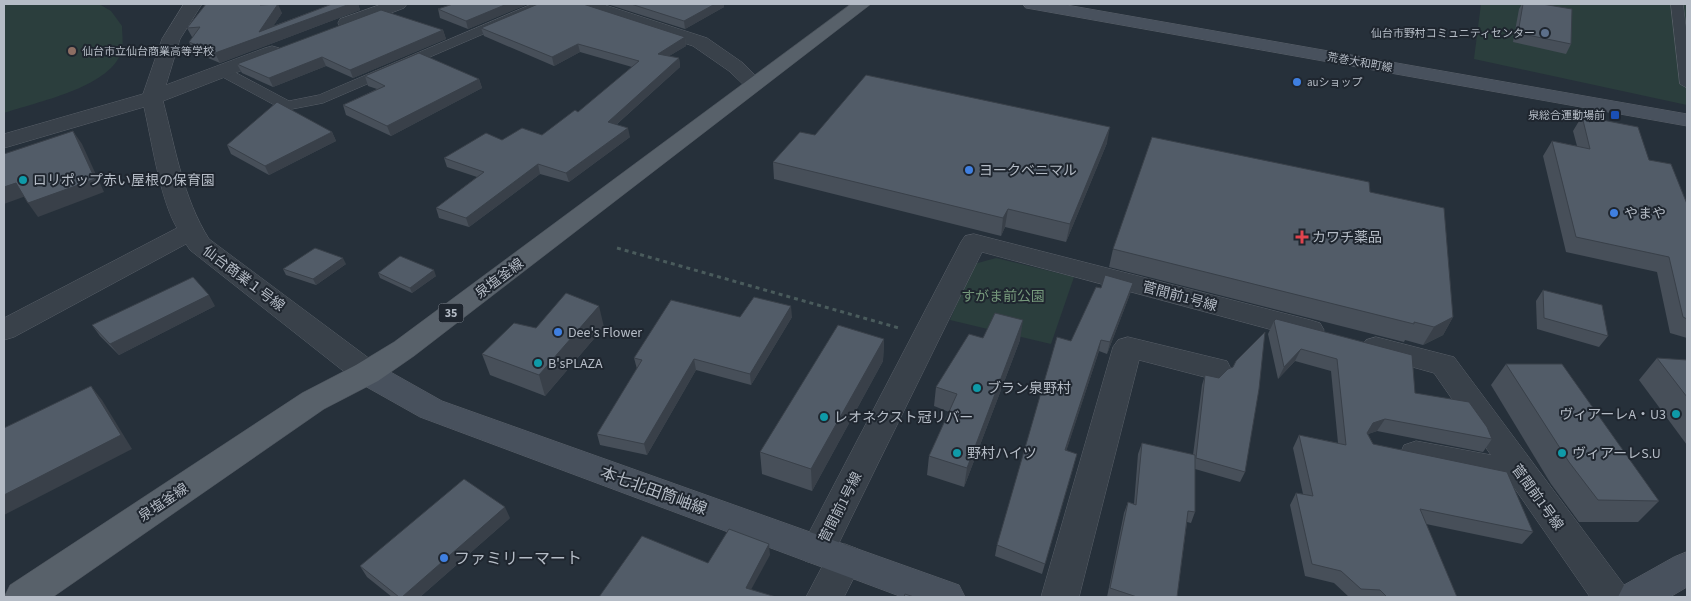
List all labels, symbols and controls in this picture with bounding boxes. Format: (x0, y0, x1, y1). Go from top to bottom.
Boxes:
place label: 仙台市野村コミュニティセンター (1371, 26, 1535, 41)
marker: 仙台市野村コミュニティセンター (1539, 27, 1551, 39)
place label: 仙台市立仙台商業高等学校 (82, 44, 214, 59)
marker: 仙台市立仙台商業高等学校 (66, 45, 78, 57)
street label: 荒巻大和町線 (1326, 49, 1394, 76)
place label: auショップ (1307, 75, 1363, 90)
marker: auショップ (1291, 76, 1303, 88)
place label: 泉総合運動場前 (1528, 108, 1605, 123)
marker: 泉総合運動場前 (1609, 109, 1621, 121)
place label: ヨークベニマル (979, 161, 1077, 181)
marker: ヨークベニマル (963, 164, 975, 176)
place label: ロリポップ赤い屋根の保育園 (33, 171, 215, 191)
marker: ロリポップ赤い屋根の保育園 (17, 174, 29, 186)
place label: やまや (1624, 204, 1666, 224)
marker: やまや (1608, 207, 1620, 219)
place label: カワチ薬品 (1312, 228, 1382, 248)
marker: カワチ薬品 (1296, 231, 1308, 243)
street label: 仙台商業１号線 (198, 241, 289, 316)
street label: 泉塩釜線 (471, 254, 528, 304)
street label: 菅間前1号線 (1140, 277, 1220, 317)
park label: すがま前公園 (961, 287, 1045, 307)
road number: 35 (438, 304, 464, 322)
place label: Dee's Flower (568, 323, 642, 343)
marker: Dee's Flower (552, 326, 564, 338)
place label: B'sPLAZA (548, 354, 603, 374)
marker: B'sPLAZA (532, 357, 544, 369)
place label: ブラン泉野村 (987, 379, 1071, 399)
marker: ブラン泉野村 (971, 382, 983, 394)
place label: ヴィアーレA・U3 (1559, 405, 1666, 425)
place label: レオネクスト冠リバー (834, 408, 974, 428)
marker: ヴィアーレA・U3 (1670, 408, 1682, 420)
marker: レオネクスト冠リバー (818, 411, 830, 423)
place label: 野村ハイツ (967, 444, 1037, 464)
place label: ヴィアーレS.U (1572, 444, 1661, 464)
marker: 野村ハイツ (951, 447, 963, 459)
marker: ヴィアーレS.U (1556, 447, 1568, 459)
street label: 本七北田筒岫線 (597, 461, 710, 520)
street label: 菅間前1号線 (1506, 461, 1568, 535)
street label: 菅間前1号線 (815, 469, 867, 546)
street label: 泉塩釜線 (135, 479, 192, 527)
place label: ファミリーマート (454, 548, 582, 570)
marker: ファミリーマート (438, 552, 450, 564)

